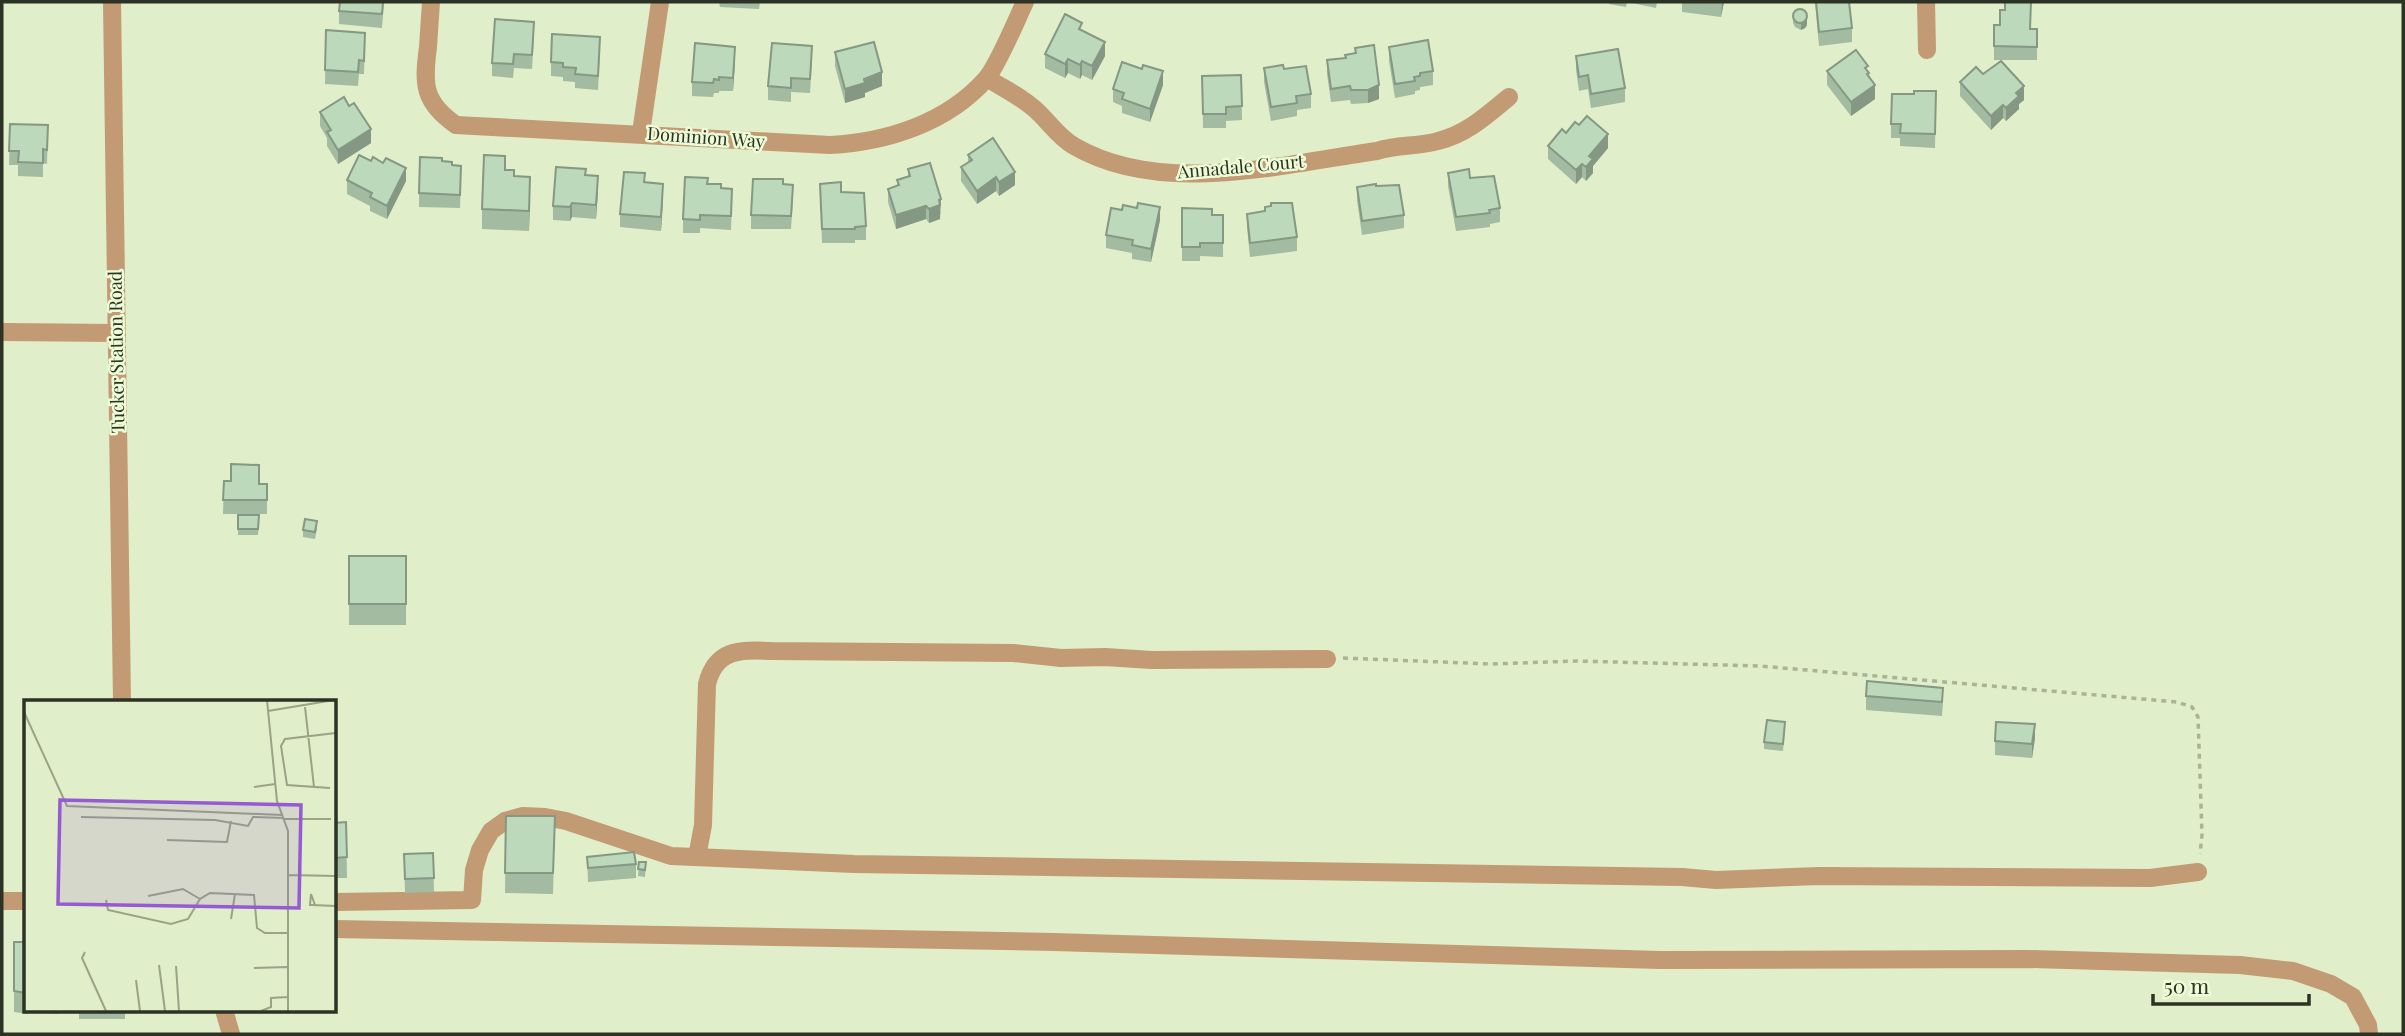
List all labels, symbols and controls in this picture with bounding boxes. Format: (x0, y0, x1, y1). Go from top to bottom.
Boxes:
street label: Dominion Way (646, 121, 766, 153)
street label: Annadale Court (1176, 148, 1306, 184)
street label: Tucker Station Road (103, 270, 129, 433)
inset map (24, 700, 336, 1012)
scale bar (2153, 962, 2309, 1006)
text: 50 m (2164, 971, 2210, 999)

